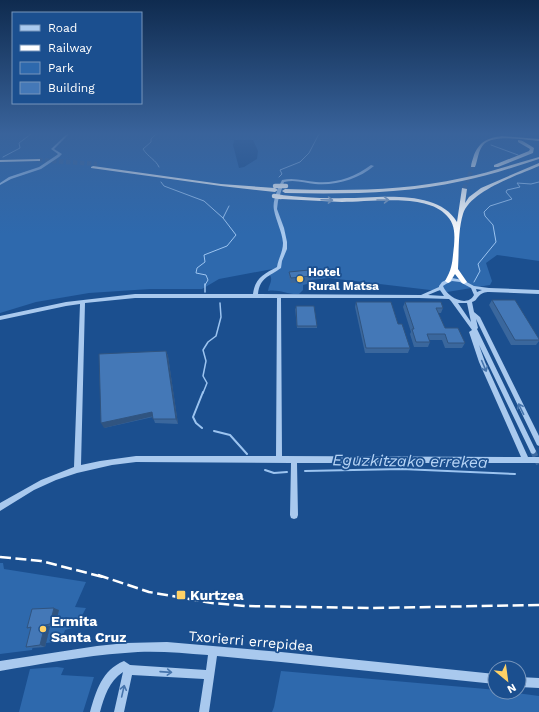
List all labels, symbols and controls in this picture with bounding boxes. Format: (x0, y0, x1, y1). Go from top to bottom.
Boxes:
legend (12, 12, 142, 104)
text: Road (48, 21, 77, 35)
text: Railway (48, 41, 93, 55)
text: Park (48, 61, 74, 75)
text: Building (48, 81, 95, 95)
one-way arrow (320, 196, 333, 203)
one-way arrow (376, 196, 389, 204)
place label: Hotel Rural Matsa (308, 265, 379, 293)
marker: Hotel Rural Matsa (295, 274, 305, 284)
one-way arrow (481, 360, 489, 372)
one-way arrow (517, 403, 525, 415)
water label: Eguzkitzako errekea (332, 450, 488, 472)
place label: Kurtzea (190, 587, 244, 603)
marker: Kurtzea (175, 589, 187, 601)
place label: Ermita Santa Cruz (51, 613, 126, 645)
marker: Ermita Santa Cruz (38, 624, 48, 634)
street label: Txorierri errepidea (188, 628, 314, 654)
north arrow (487, 660, 527, 700)
one-way arrow (159, 669, 172, 676)
text: N (505, 681, 518, 696)
one-way arrow (120, 685, 128, 698)

